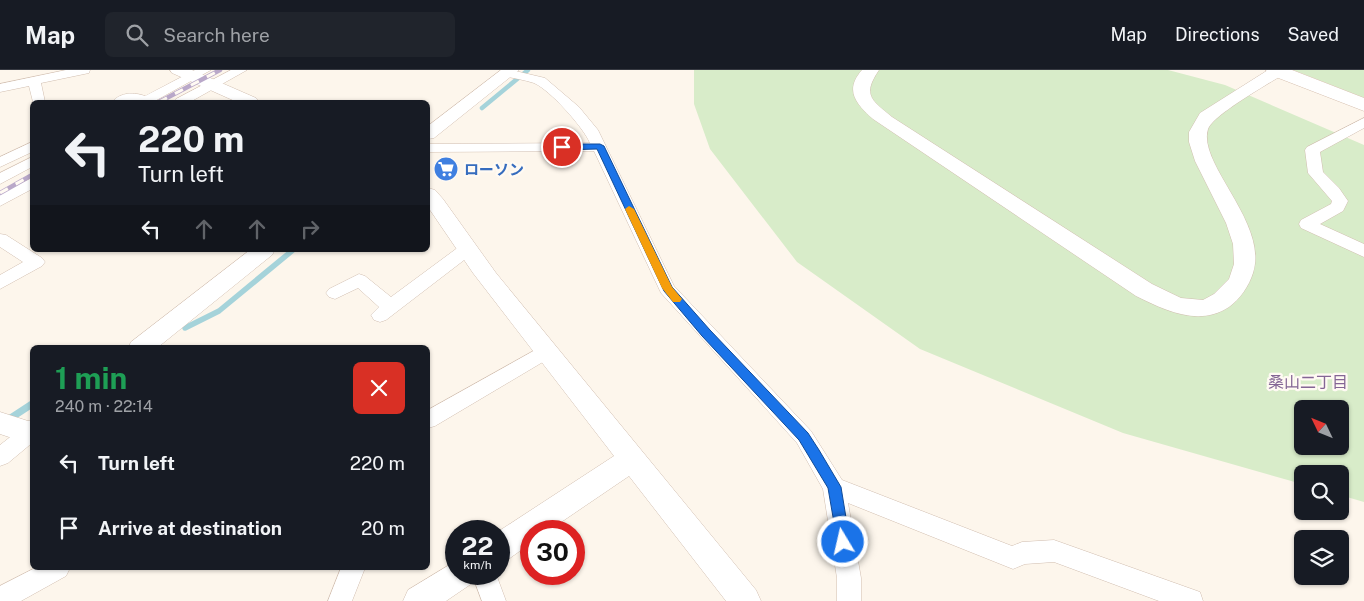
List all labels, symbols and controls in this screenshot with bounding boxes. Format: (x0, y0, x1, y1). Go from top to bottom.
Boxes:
search box (105, 12, 455, 57)
text: Map (25, 21, 75, 49)
icon: search (123, 21, 151, 49)
text: Search here (163, 24, 270, 46)
text: Map (1110, 24, 1147, 45)
text: Directions (1175, 24, 1260, 45)
text: Saved (1288, 24, 1339, 45)
text: 220 m (138, 119, 244, 160)
icon: left (55, 120, 120, 185)
pin (541, 126, 583, 168)
icon: arrive (548, 133, 576, 161)
supermarket icon: ローソン (433, 156, 459, 182)
text: Turn left (138, 161, 224, 187)
place label: ローソン (464, 161, 524, 178)
icon: left (137, 215, 165, 243)
icon: ahead (190, 215, 218, 243)
icon: ahead (243, 215, 271, 243)
icon: right (296, 215, 324, 243)
text: 1 min (55, 360, 127, 396)
button: close (353, 362, 405, 414)
district label: 桑山二丁目 (1268, 373, 1348, 392)
text: 240 m · 22:14 (55, 397, 153, 416)
north arrow (1294, 400, 1349, 455)
map controls (1294, 400, 1349, 585)
icon: left (55, 449, 83, 477)
text: Turn left (98, 452, 175, 474)
text: 220 m (350, 452, 405, 474)
button: search (1294, 465, 1349, 520)
icon: arrive (55, 514, 83, 542)
position arrow (816, 515, 868, 567)
text: Arrive at destination (98, 517, 282, 539)
text: 20 m (361, 517, 405, 539)
speed limit sign: 30 (520, 520, 585, 585)
button: layers (1294, 530, 1349, 585)
text: 22 (462, 531, 493, 561)
text: km/h (463, 558, 492, 572)

